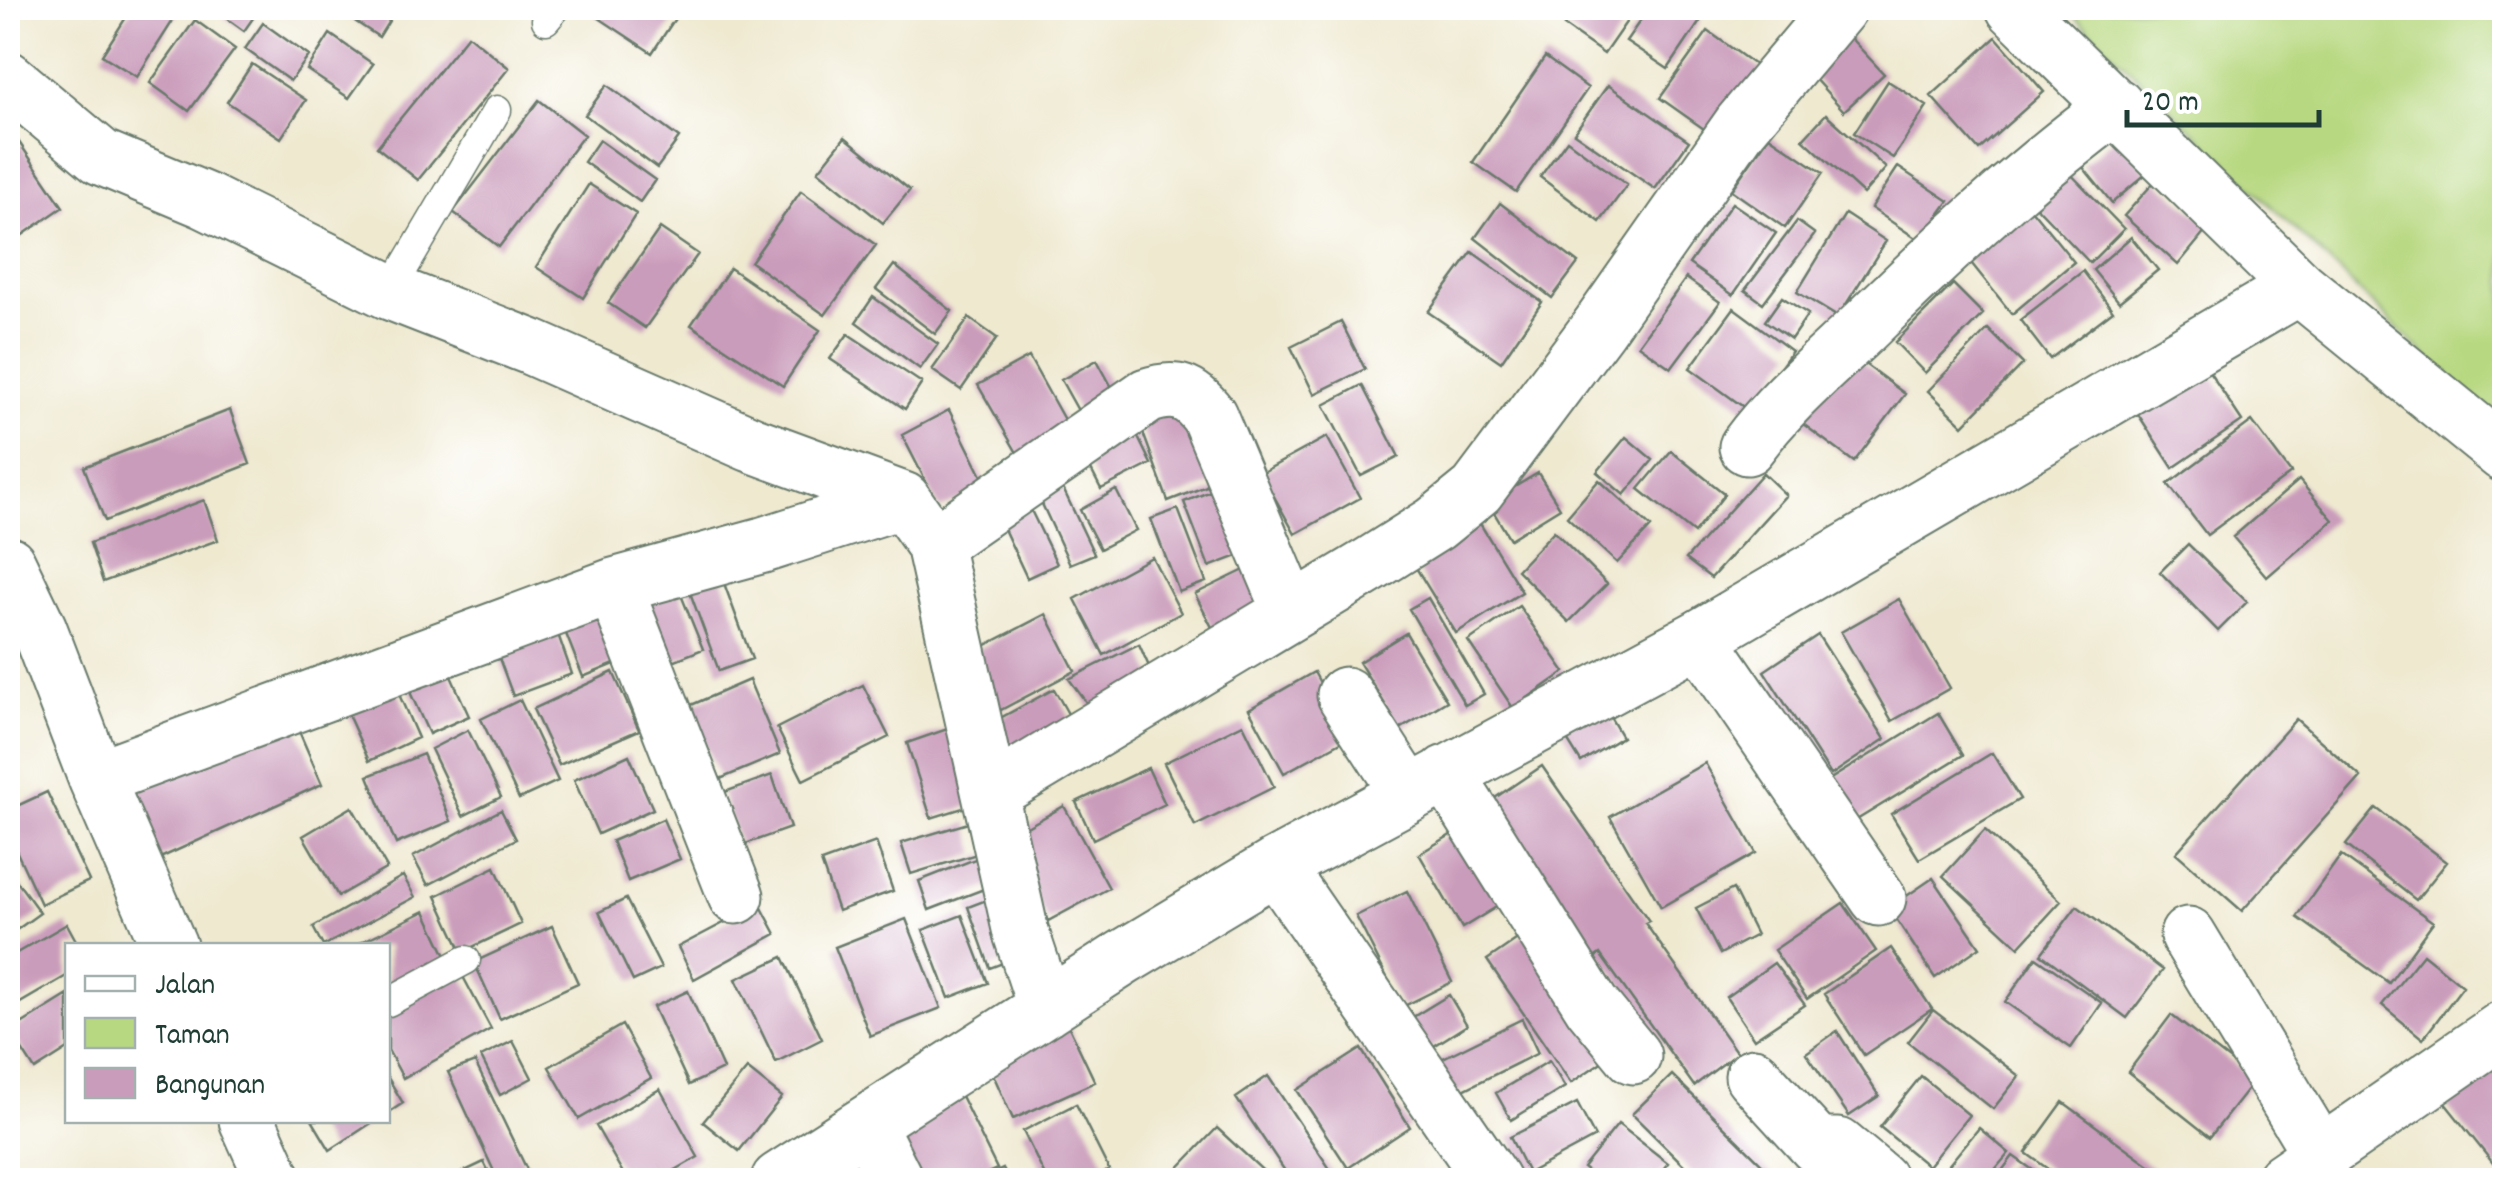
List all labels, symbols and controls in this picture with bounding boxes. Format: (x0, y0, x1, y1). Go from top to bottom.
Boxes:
scale bar (2127, 65, 2320, 127)
text: 20 m (2142, 83, 2199, 126)
legend (65, 943, 390, 1123)
text: Jalan (155, 966, 215, 1009)
text: Taman (155, 1016, 230, 1059)
text: Bangunan (155, 1066, 265, 1109)

